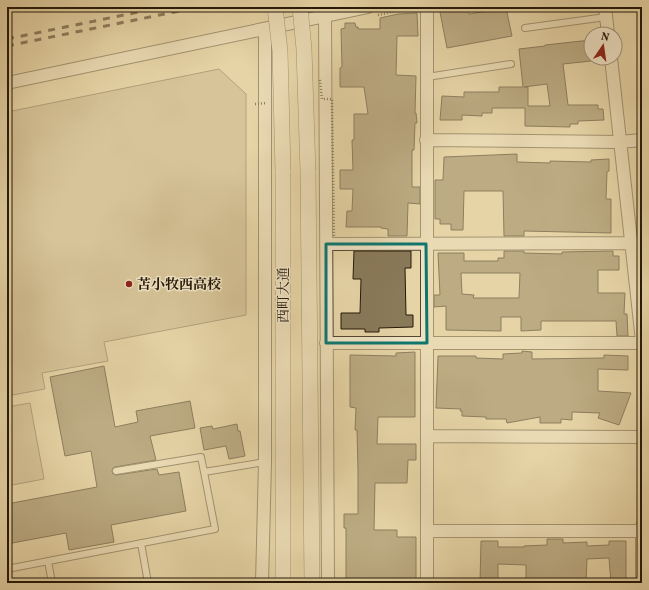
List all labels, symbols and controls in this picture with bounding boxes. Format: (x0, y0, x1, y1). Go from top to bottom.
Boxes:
north arrow (583, 26, 623, 66)
text: N (599, 30, 610, 46)
street label: 西町大通 (275, 267, 294, 323)
place label: 苫小牧西高校 (137, 276, 221, 295)
marker: 苫小牧西高校 (124, 279, 134, 289)

